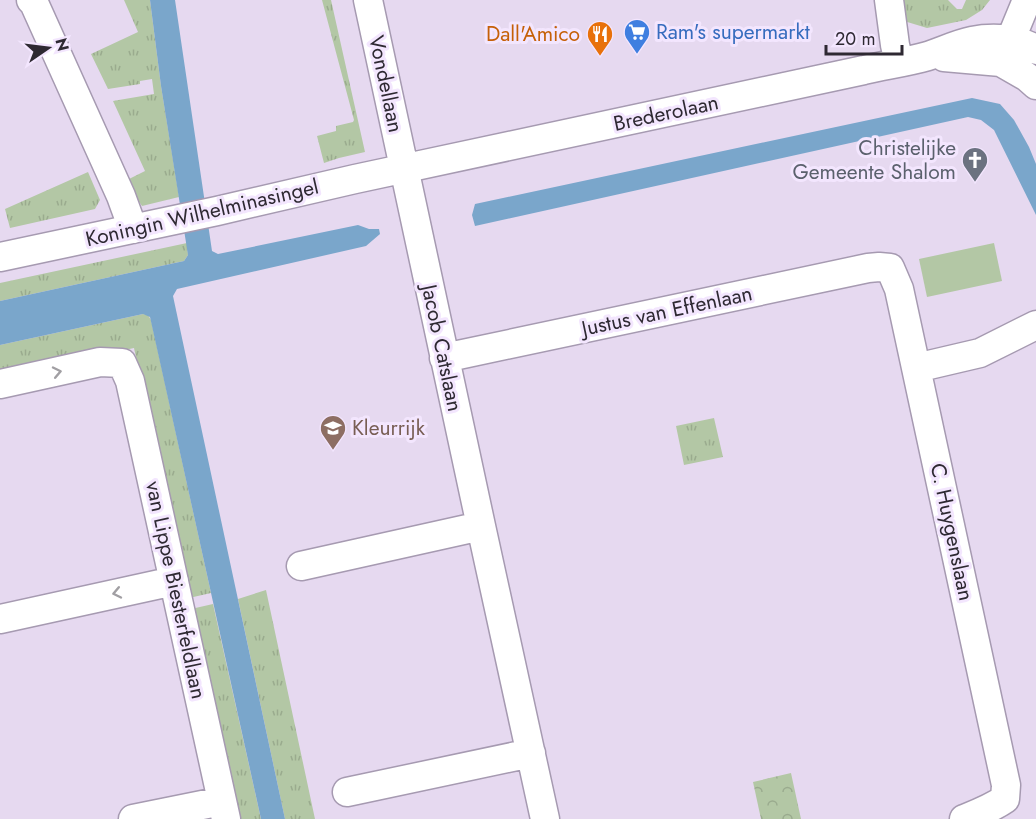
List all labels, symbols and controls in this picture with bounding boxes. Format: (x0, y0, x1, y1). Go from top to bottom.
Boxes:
supermarket icon: Ram's supermarkt (622, 17, 652, 55)
place label: Ram's supermarkt (656, 17, 810, 47)
north arrow (18, 18, 78, 78)
scale bar (826, 18, 902, 56)
place label: Dall'Amico (486, 19, 580, 49)
restaurant icon: Dall'Amico (585, 19, 615, 57)
text: 20 m (835, 26, 875, 52)
street label: Vondellaan (361, 33, 411, 135)
text: N (49, 36, 75, 53)
street label: Brederolaan (611, 87, 721, 139)
place label: Christelijke Gemeente Shalom (792, 133, 956, 187)
church icon: Christelijke Gemeente Shalom (960, 145, 990, 183)
street label: Koningin Wilhelminasingel (83, 172, 321, 254)
street label: Justus van Effenlaan (576, 278, 755, 344)
street label: Jacob Catslaan (413, 279, 470, 414)
one-way arrow (52, 366, 62, 379)
school or university icon: Kleurrijk (318, 413, 348, 451)
place label: Kleurrijk (352, 413, 426, 443)
street label: C. Huygenslaan (923, 460, 981, 604)
street label: van Lippe Biesterfeldlaan (138, 478, 214, 702)
one-way arrow (112, 586, 122, 599)

